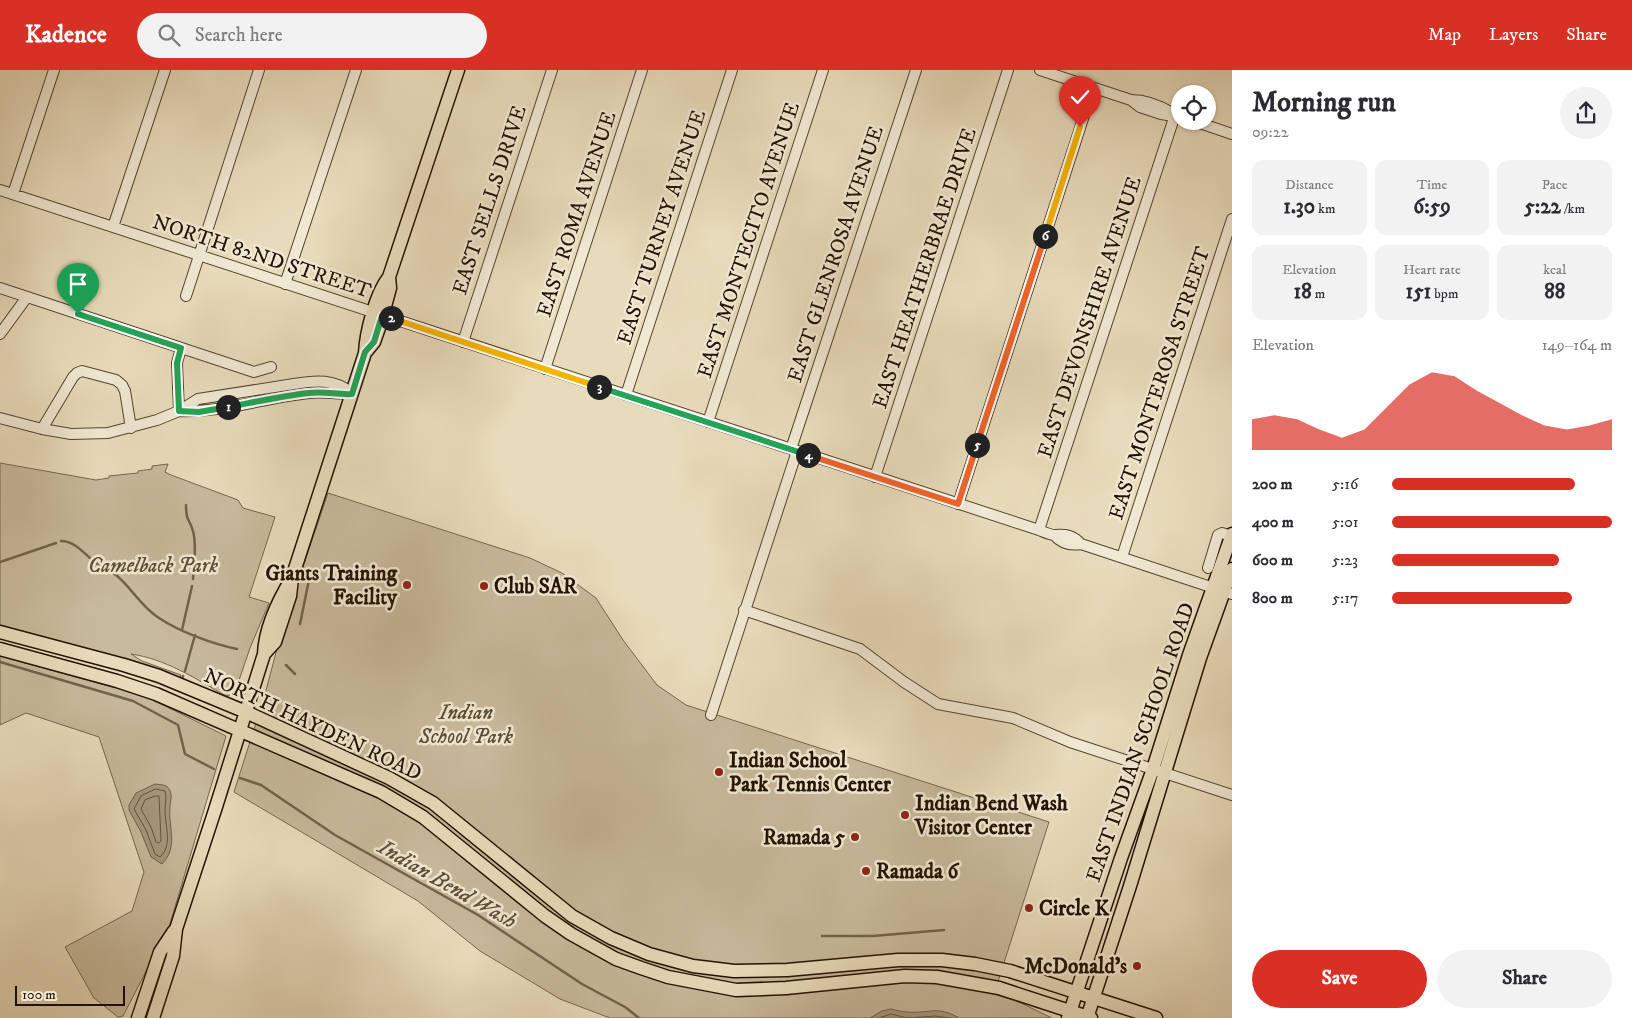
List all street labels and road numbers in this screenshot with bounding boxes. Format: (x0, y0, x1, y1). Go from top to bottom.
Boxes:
street label: EAST MONTECITO AVENUE (692, 99, 806, 382)
street label: EAST SELLS DRIVE (447, 102, 533, 298)
street label: EAST TURNEY AVENUE (612, 107, 712, 348)
street label: EAST ROMA AVENUE (531, 108, 622, 320)
street label: EAST GLENROSA AVENUE (782, 123, 890, 386)
street label: EAST HEATHERBRAE DRIVE (867, 125, 983, 412)
street label: EAST DEVONSHIRE AVENUE (1032, 173, 1148, 461)
street label: NORTH 82ND STREET (149, 209, 374, 305)
street label: EAST MONTEROSA STREET (1103, 243, 1216, 523)
street label: EAST INDIAN SCHOOL ROAD (1081, 599, 1201, 885)
street label: NORTH HAYDEN ROAD (200, 663, 426, 787)

